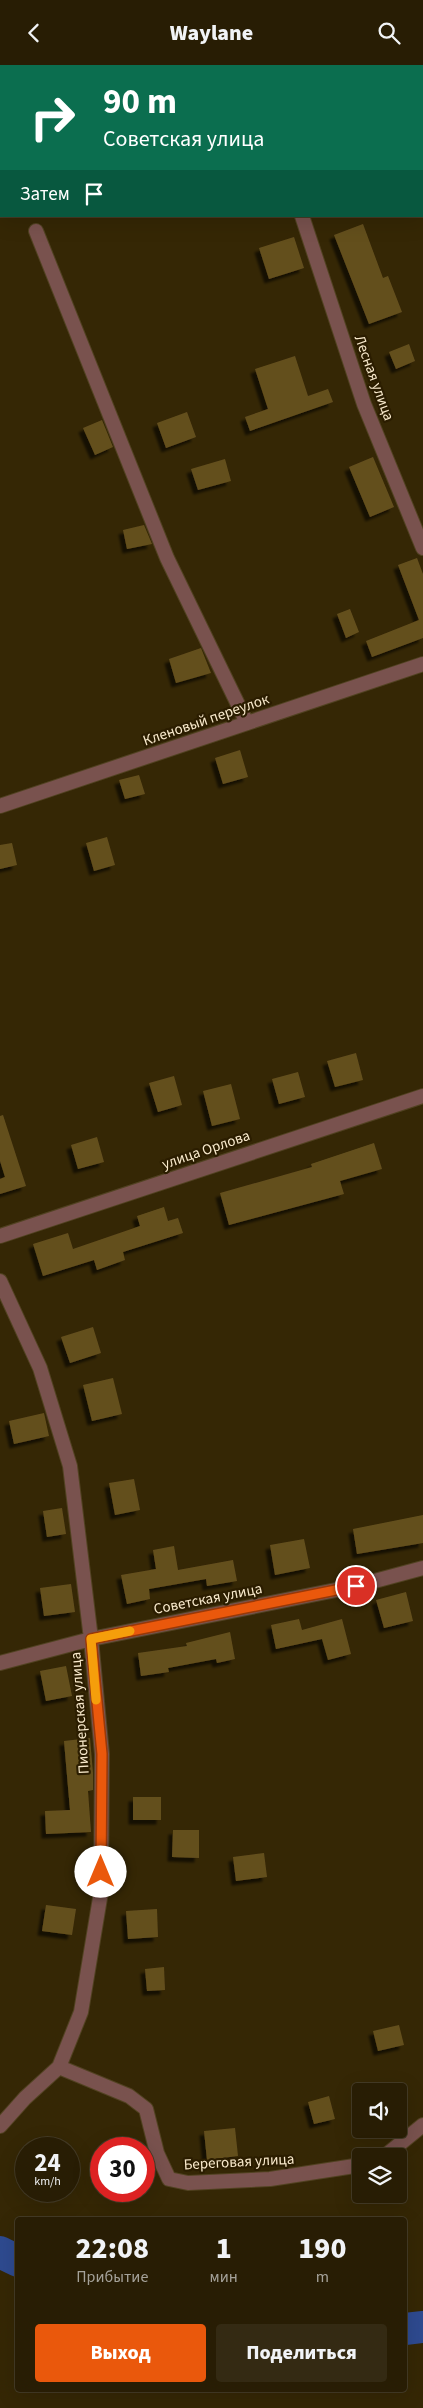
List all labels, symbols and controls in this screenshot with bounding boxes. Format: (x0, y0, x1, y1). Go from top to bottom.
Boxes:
text: Waylane (170, 17, 253, 49)
icon: back (20, 19, 48, 47)
icon: search (375, 19, 403, 47)
text: 90 m (103, 77, 177, 127)
icon: right (20, 85, 85, 150)
text: Советская улица (103, 123, 264, 155)
icon: arrive (80, 180, 108, 208)
text: Затем (20, 181, 70, 208)
street label: Лесная улица (349, 332, 399, 424)
street label: Кленовый переулок (140, 688, 272, 751)
street label: улица Орлова (159, 1125, 253, 1175)
pin (335, 1565, 377, 1607)
icon: arrive (342, 1572, 370, 1600)
street label: Советская улица (152, 1578, 264, 1620)
street label: Пионерская улица (65, 1651, 95, 1775)
position arrow (74, 1845, 126, 1897)
map controls (352, 2083, 407, 2203)
button: sound (352, 2083, 407, 2138)
speed limit sign: 30 (90, 2137, 155, 2202)
text: 24 (34, 2145, 61, 2181)
button: layers (352, 2148, 407, 2203)
street label: Береговая улица (183, 2149, 295, 2175)
text: km/h (34, 2173, 61, 2190)
text: 22:08 (76, 2227, 149, 2270)
text: 1 (216, 2227, 232, 2270)
text: 190 (298, 2227, 346, 2270)
text: Прибытие (76, 2266, 148, 2288)
text: мин (210, 2266, 238, 2288)
text: m (316, 2266, 329, 2288)
button: Выход (35, 2324, 206, 2382)
button: Поделиться (216, 2324, 387, 2382)

